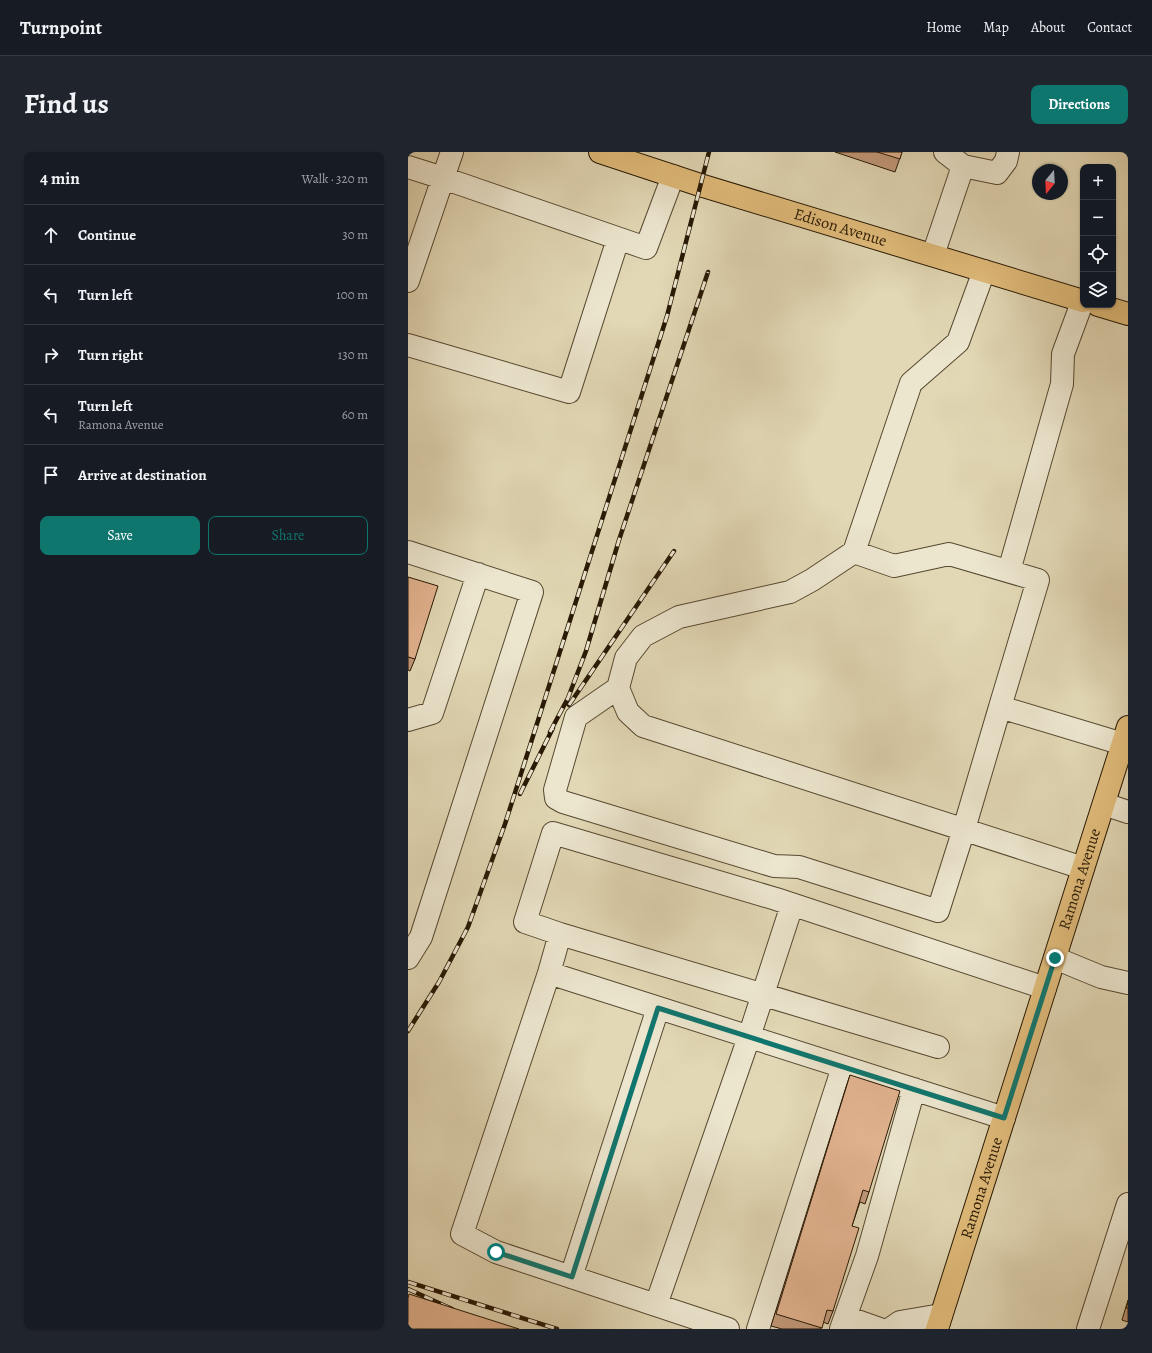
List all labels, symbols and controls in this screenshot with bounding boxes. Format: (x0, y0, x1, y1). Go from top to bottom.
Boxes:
text: Turnpoint (20, 15, 102, 41)
text: Home (926, 18, 961, 37)
text: Map (983, 18, 1009, 37)
text: About (1031, 18, 1065, 37)
text: Contact (1087, 18, 1132, 37)
text: Find us (24, 85, 109, 123)
button: Directions (1031, 85, 1128, 124)
north arrow (1032, 164, 1068, 200)
map controls (1080, 164, 1116, 308)
button: + (1080, 164, 1116, 200)
text: 4 min (40, 167, 80, 190)
text: Walk · 320 m (302, 170, 368, 187)
button: − (1080, 200, 1116, 236)
street label: Edison Avenue (791, 203, 890, 252)
icon: ahead (40, 224, 62, 246)
text: Continue (78, 225, 136, 245)
text: 30 m (342, 226, 368, 243)
button: locate (1080, 236, 1116, 272)
button: layers (1080, 272, 1116, 308)
icon: left (40, 284, 62, 306)
text: Turn left (78, 285, 133, 305)
text: 100 m (336, 286, 368, 303)
icon: right (40, 344, 62, 366)
text: Turn right (78, 345, 143, 365)
text: 130 m (338, 346, 368, 363)
text: Turn left (78, 396, 133, 416)
icon: left (40, 404, 62, 426)
text: 60 m (342, 406, 368, 423)
text: Ramona Avenue (78, 416, 164, 433)
icon: arrive (40, 464, 62, 486)
text: Arrive at destination (78, 465, 207, 485)
button: Save (40, 516, 200, 555)
button: Share (208, 516, 368, 555)
street label: Ramona Avenue (1053, 826, 1106, 933)
route end (1046, 949, 1064, 967)
street label: Ramona Avenue (955, 1134, 1008, 1241)
route start (487, 1243, 505, 1261)

